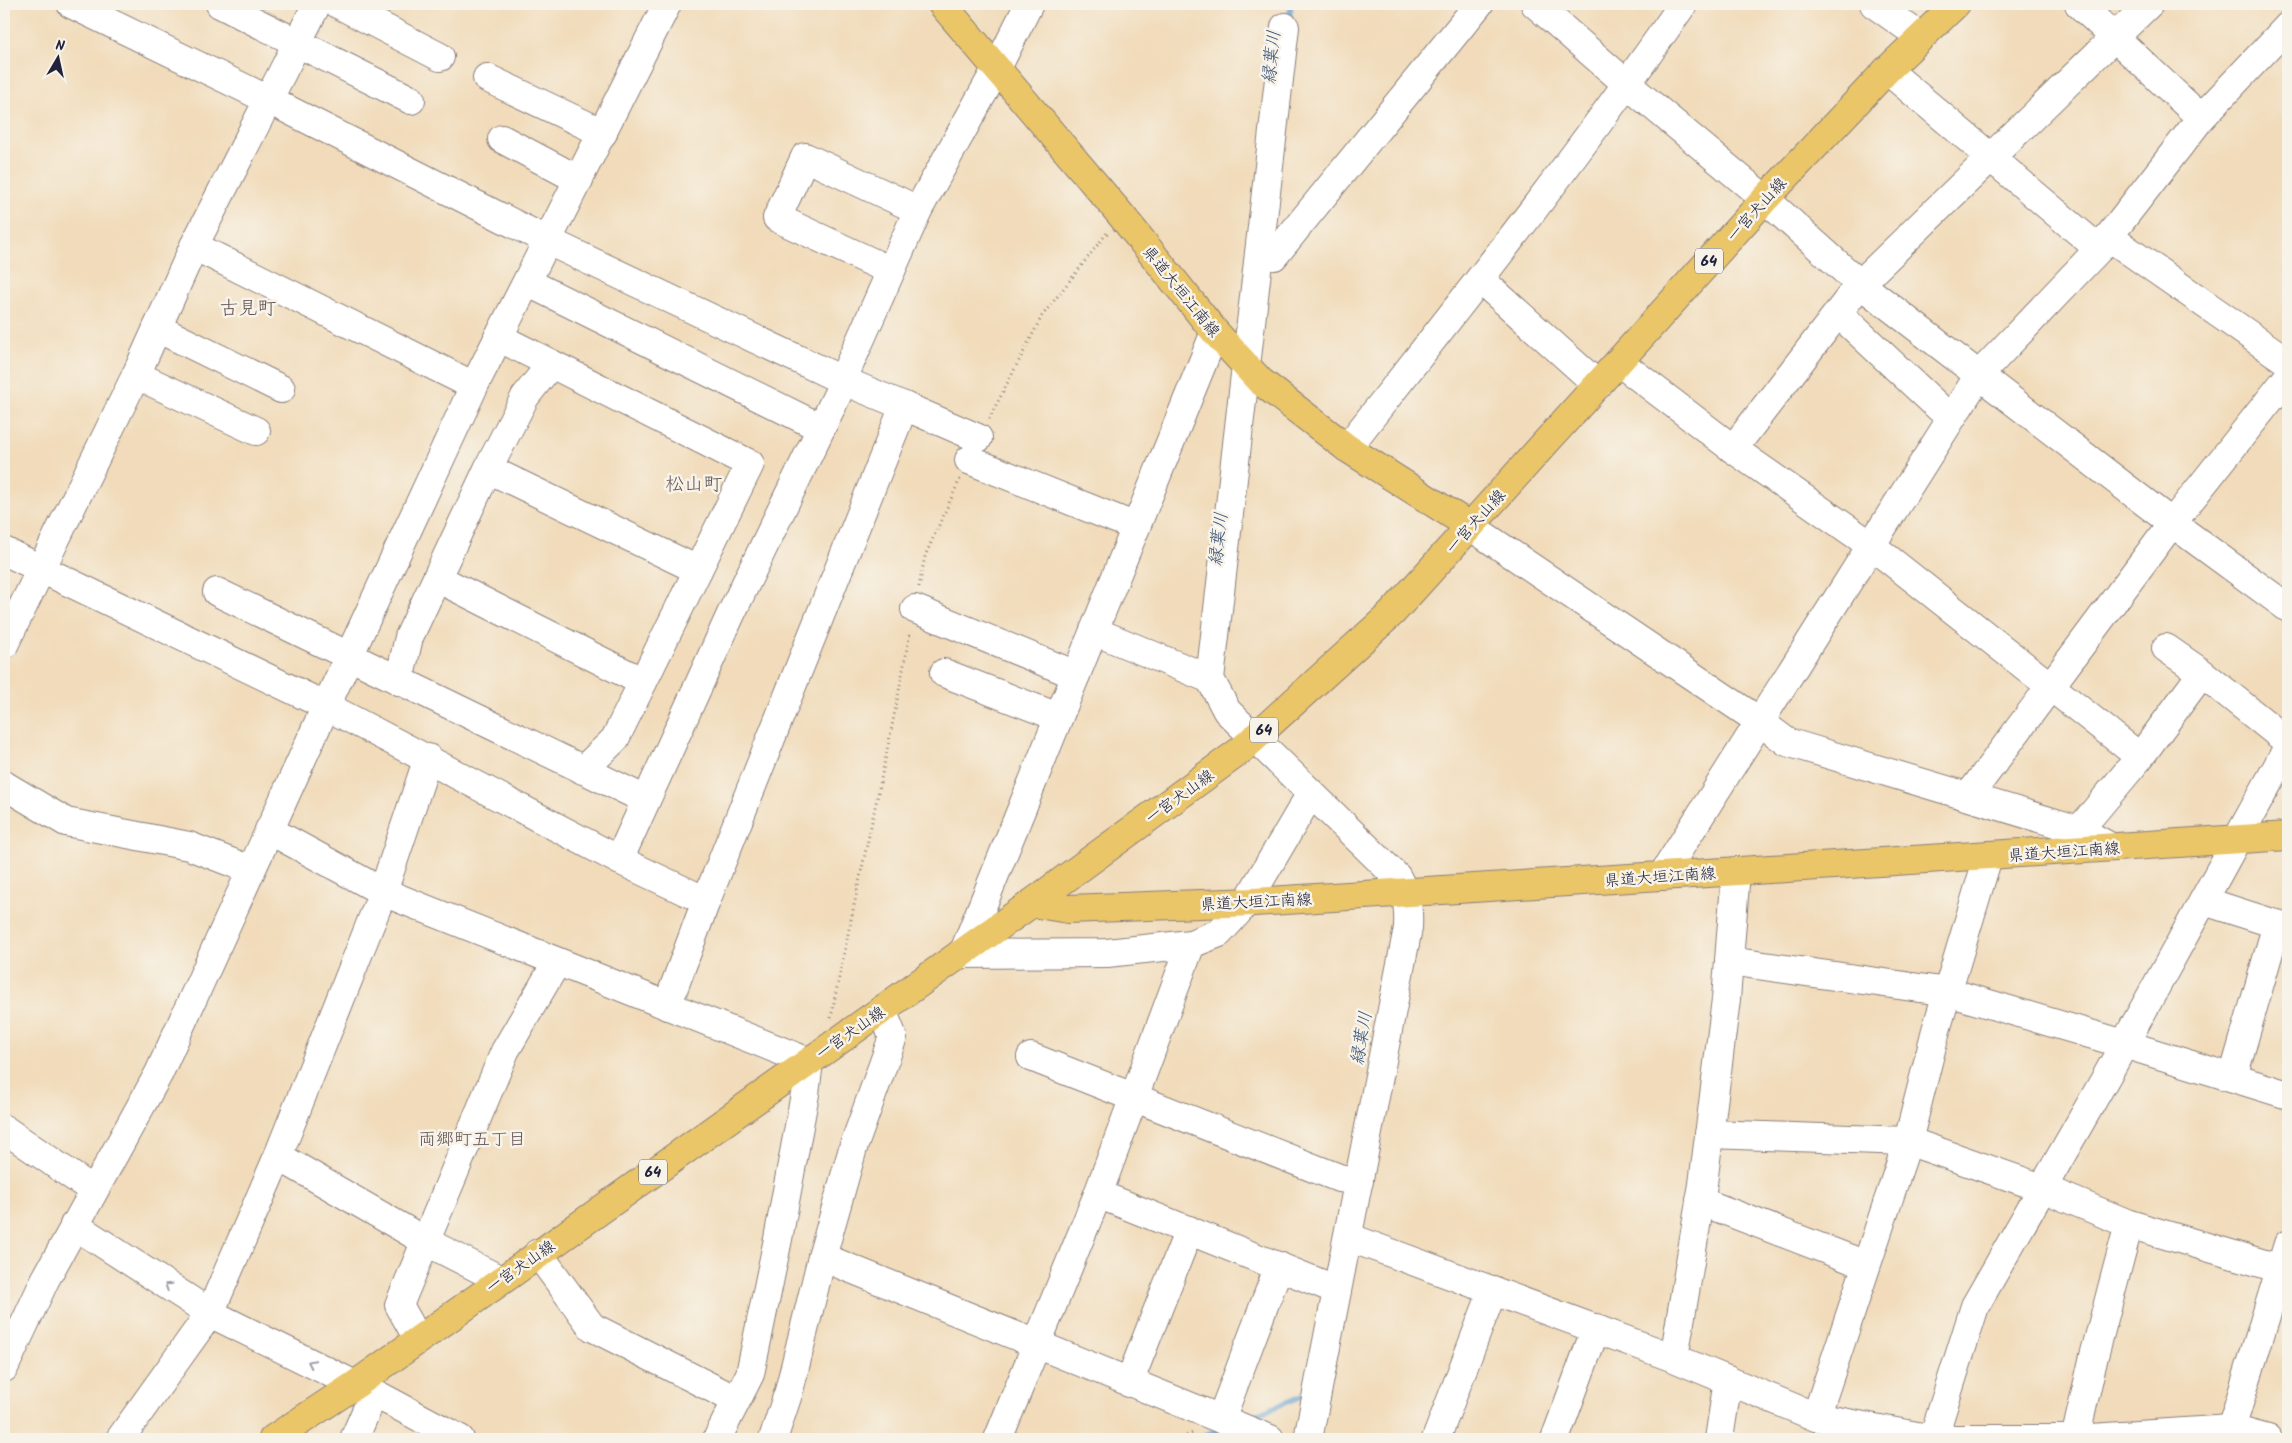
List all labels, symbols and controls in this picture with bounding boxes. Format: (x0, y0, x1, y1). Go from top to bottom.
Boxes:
water label: 縁葉川 (1255, 29, 1290, 86)
north arrow (32, 32, 82, 82)
text: N (54, 35, 66, 58)
street label: 一宮犬山線 (1721, 172, 1793, 248)
street label: 県道大垣江南線 (1136, 241, 1226, 343)
road number: 64 (1695, 248, 1723, 274)
district label: 古見町 (219, 294, 277, 324)
district label: 松山町 (665, 470, 723, 500)
street label: 一宮犬山線 (1440, 484, 1512, 560)
water label: 縁葉川 (1202, 511, 1237, 568)
road number: 64 (1250, 718, 1278, 742)
street label: 一宮犬山線 (1140, 764, 1220, 831)
street label: 県道大垣江南線 (2007, 836, 2121, 869)
street label: 県道大垣江南線 (1603, 861, 1717, 894)
street label: 県道大垣江南線 (1199, 887, 1313, 918)
street label: 一宮犬山線 (811, 1000, 891, 1066)
water label: 縁葉川 (1344, 1009, 1381, 1067)
district label: 両郷町五丁目 (418, 1126, 526, 1155)
road number: 64 (639, 1160, 667, 1184)
street label: 一宮犬山線 (481, 1234, 561, 1300)
one-way arrow (165, 1283, 174, 1293)
one-way arrow (307, 1359, 316, 1369)

